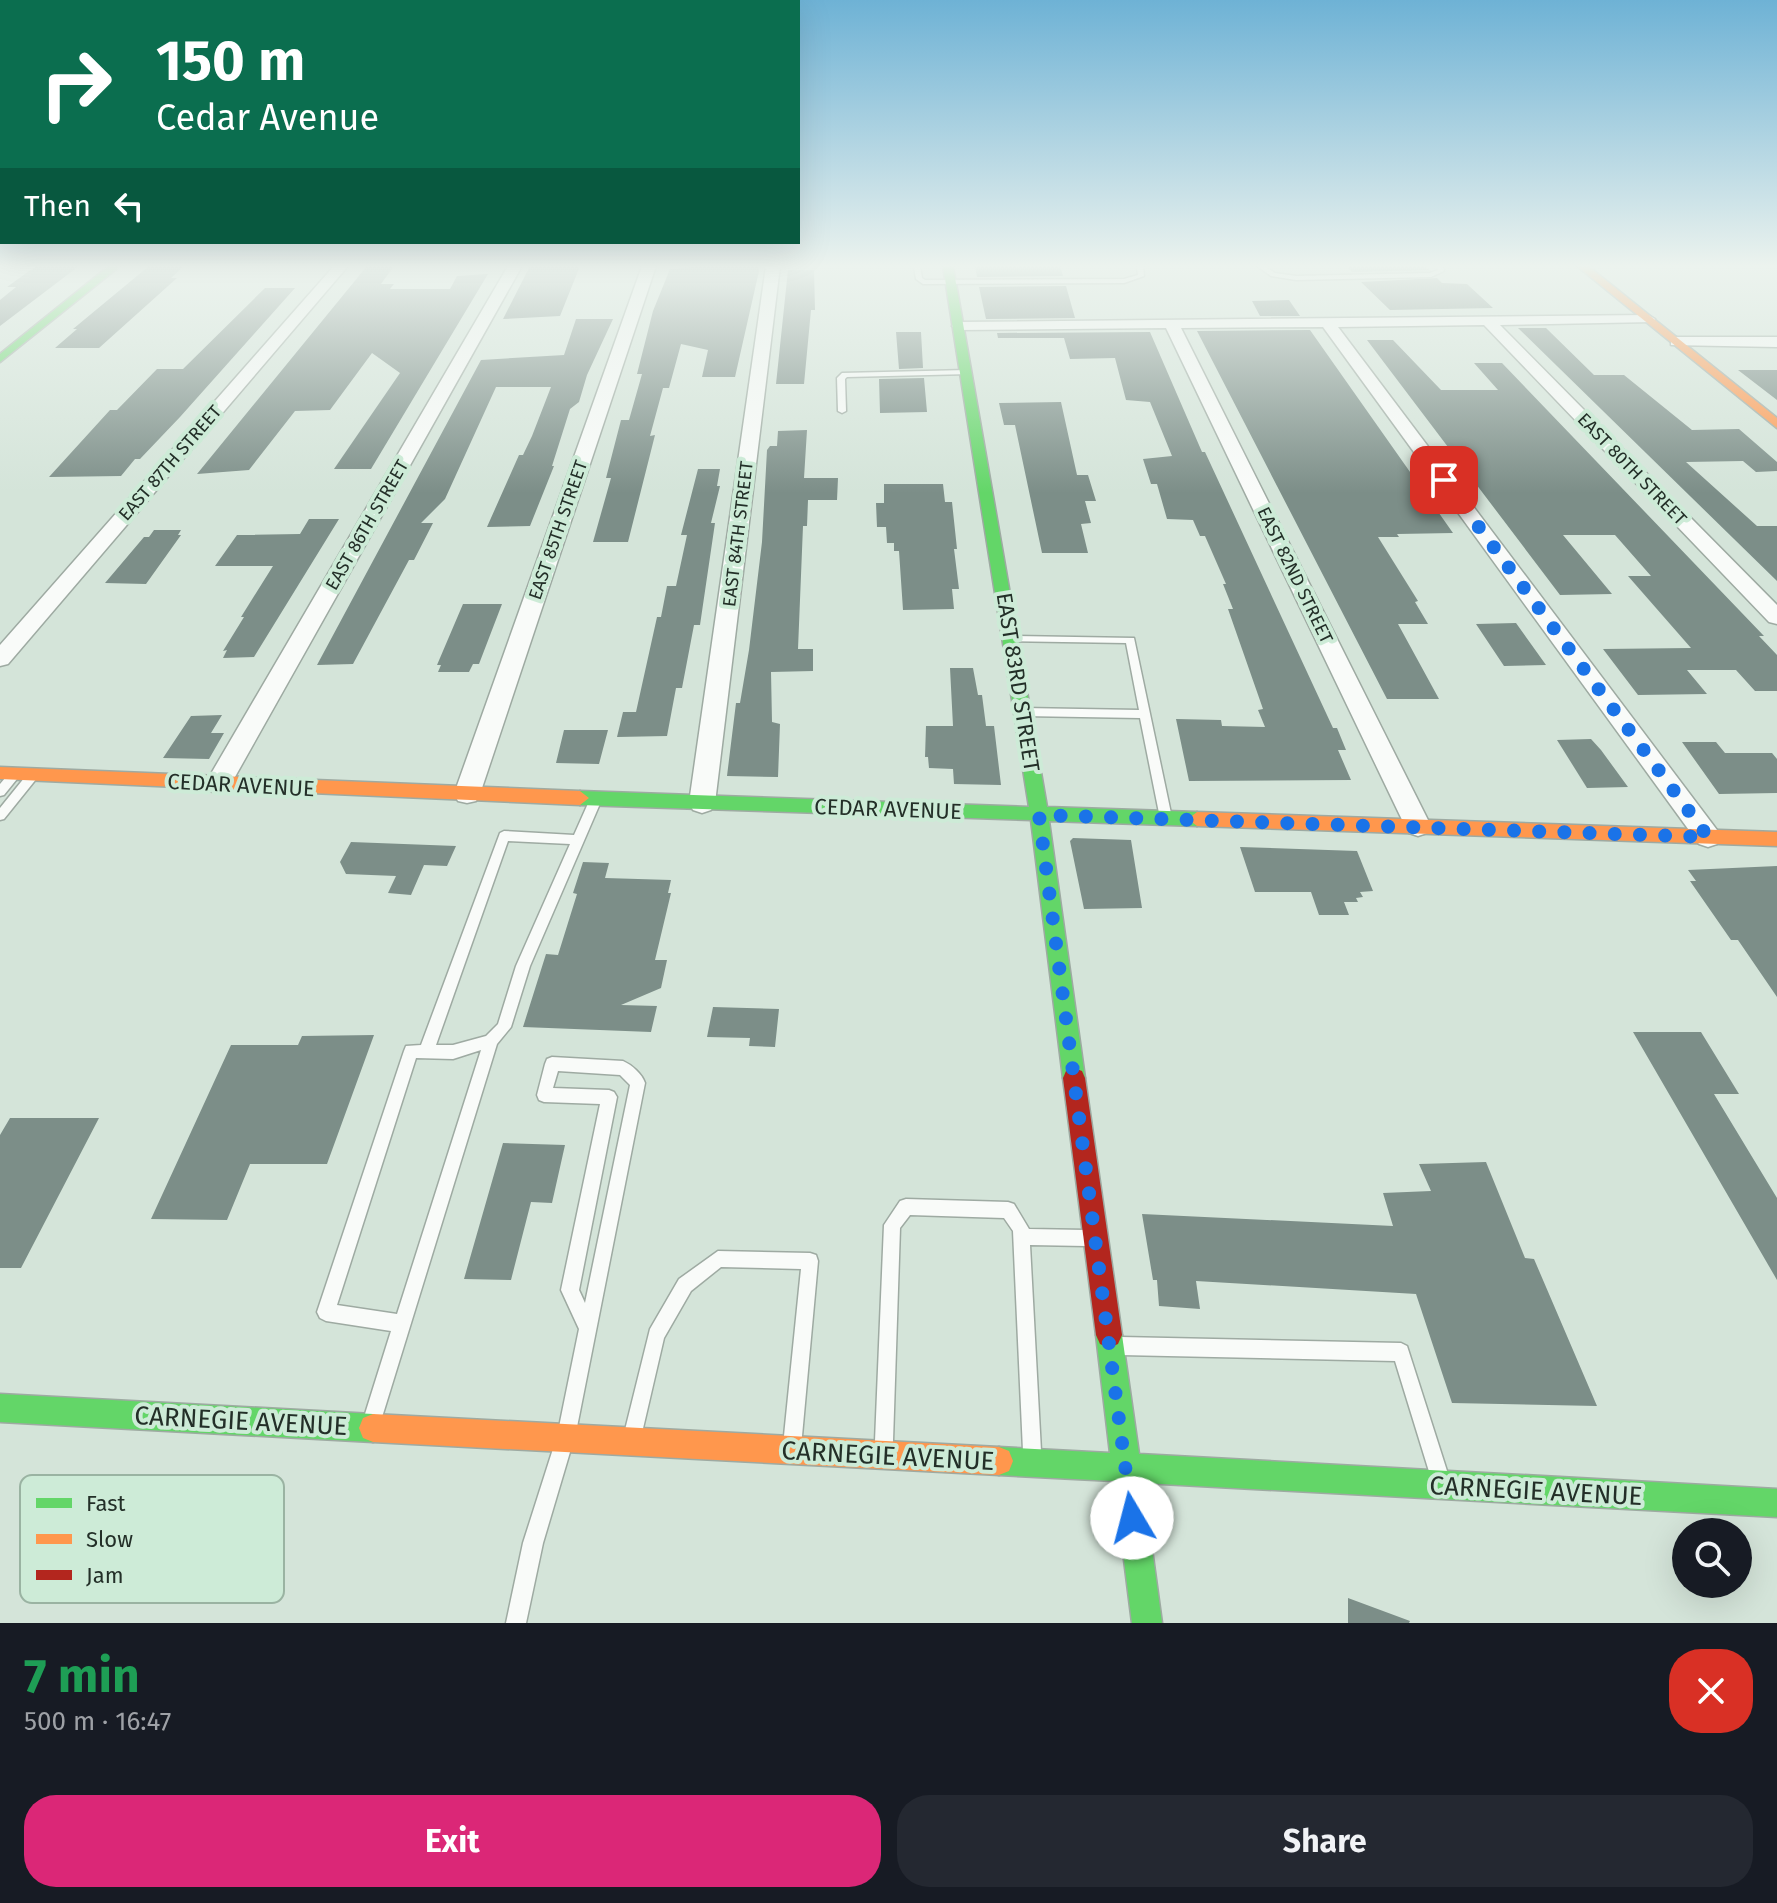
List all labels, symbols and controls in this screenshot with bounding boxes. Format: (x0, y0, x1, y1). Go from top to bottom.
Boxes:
text: 150 m (156, 28, 305, 95)
icon: right (24, 32, 128, 136)
text: Cedar Avenue (156, 96, 379, 140)
icon: left (107, 184, 151, 228)
text: Then (24, 188, 91, 224)
street label: EAST 87TH STREET (114, 400, 227, 525)
street label: EAST 80TH STREET (1573, 408, 1692, 530)
pin (1410, 446, 1478, 514)
street label: EAST 86TH STREET (321, 455, 414, 594)
street label: EAST 85TH STREET (524, 457, 592, 603)
icon: arrive (1422, 458, 1466, 502)
street label: EAST 84TH STREET (718, 459, 758, 608)
street label: EAST 82ND STREET (1252, 503, 1338, 647)
street label: EAST 83RD STREET (991, 591, 1046, 774)
street label: CEDAR AVENUE (167, 768, 315, 802)
street label: CEDAR AVENUE (814, 793, 962, 825)
street label: CARNEGIE AVENUE (134, 1400, 348, 1442)
street label: CARNEGIE AVENUE (781, 1435, 995, 1477)
street label: CARNEGIE AVENUE (1429, 1470, 1643, 1512)
legend (20, 1475, 284, 1603)
position arrow (1090, 1476, 1174, 1560)
text: Fast (86, 1490, 126, 1517)
map controls (1672, 1518, 1752, 1598)
button: search (1672, 1518, 1752, 1598)
text: Slow (86, 1526, 133, 1553)
text: Jam (86, 1562, 124, 1589)
text: 7 min (24, 1647, 140, 1705)
button: close (1669, 1649, 1753, 1733)
text: 500 m · 16:47 (24, 1706, 171, 1737)
button: Exit (24, 1795, 881, 1887)
button: Share (897, 1795, 1753, 1887)

